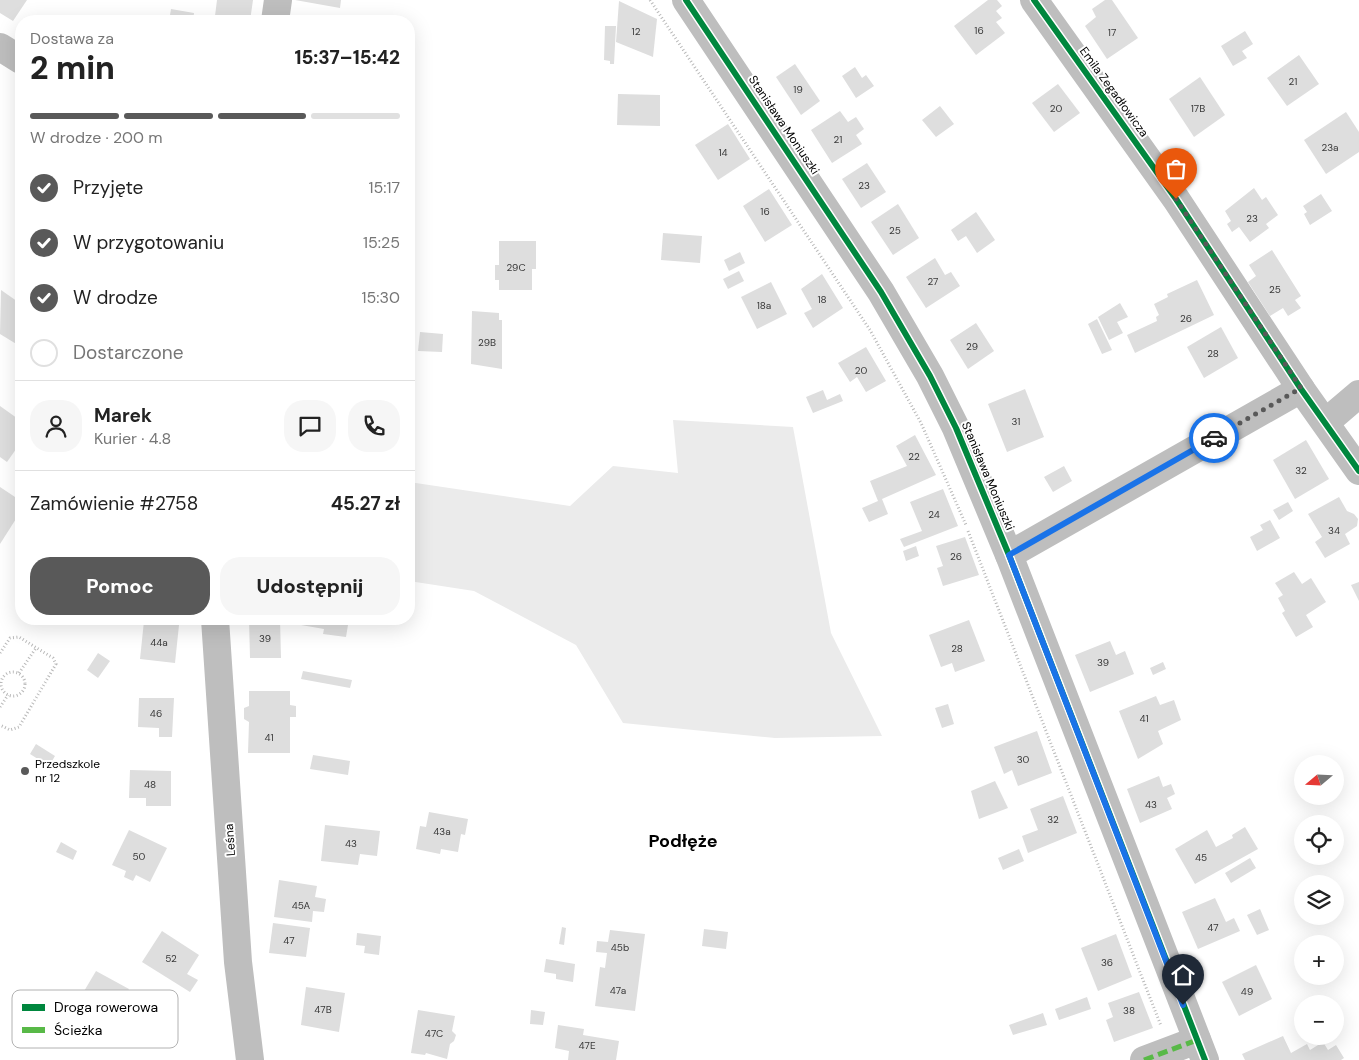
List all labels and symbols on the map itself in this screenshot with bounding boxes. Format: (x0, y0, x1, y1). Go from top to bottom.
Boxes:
house number: 16 (974, 24, 984, 37)
house number: 12 (632, 25, 641, 38)
house number: 17 (1108, 26, 1116, 39)
street label: Emila Zegadłowicza (1076, 44, 1152, 140)
street label: Stanisława Moniuszki (745, 72, 823, 178)
house number: 21 (1289, 75, 1297, 88)
house number: 19 (793, 83, 803, 96)
house number: 20 (1050, 102, 1062, 115)
house number: 17B (1191, 102, 1205, 115)
house number: 21 (834, 133, 842, 146)
house number: 23a (1321, 141, 1339, 154)
house number: 14 (718, 146, 728, 159)
pin (1155, 148, 1197, 199)
house number: 23 (858, 179, 870, 192)
house number: 16 (760, 205, 770, 218)
house number: 23 (1246, 212, 1258, 225)
house number: 25 (889, 224, 901, 237)
house number: 29C (506, 261, 526, 274)
house number: 27 (928, 275, 938, 288)
house number: 25 (1269, 283, 1281, 296)
house number: 18 (817, 293, 827, 306)
house number: 18a (757, 299, 771, 312)
house number: 26 (1180, 312, 1192, 325)
house number: 29B (478, 336, 496, 349)
house number: 29 (966, 340, 978, 353)
house number: 28 (1207, 347, 1219, 360)
house number: 20 (855, 364, 867, 377)
courier (1189, 413, 1239, 463)
house number: 31 (1012, 415, 1020, 428)
street label: Stanisława Moniuszki (958, 419, 1018, 533)
house number: 22 (908, 450, 920, 463)
house number: 32 (1295, 464, 1307, 477)
house number: 24 (928, 508, 940, 521)
house number: 34 (1328, 524, 1340, 537)
house number: 26 (950, 550, 962, 563)
house number: 39 (259, 632, 271, 645)
house number: 44a (150, 636, 168, 649)
house number: 28 (951, 642, 963, 655)
house number: 39 (1097, 656, 1109, 669)
house number: 46 (150, 707, 162, 720)
house number: 41 (1139, 712, 1149, 725)
house number: 41 (264, 731, 274, 744)
house number: 30 (1017, 753, 1030, 766)
north arrow (1294, 755, 1344, 805)
place label: Przedszkole nr 12 (35, 756, 100, 786)
marker: Przedszkole nr 12 (19, 765, 31, 777)
house number: 48 (144, 778, 156, 791)
house number: 43 (1145, 798, 1157, 811)
house number: 32 (1047, 813, 1059, 826)
street label: Leśna (221, 823, 239, 857)
house number: 43a (433, 825, 451, 838)
district label: Podłęże (648, 829, 718, 853)
house number: 43 (345, 837, 357, 850)
house number: 50 (133, 850, 146, 863)
house number: 45 (1195, 851, 1207, 864)
house number: 45A (292, 899, 311, 912)
house number: 47 (1207, 921, 1219, 934)
house number: 47 (283, 934, 295, 947)
house number: 45b (611, 941, 629, 954)
house number: 52 (165, 952, 177, 965)
pin (1162, 954, 1204, 1005)
house number: 36 (1101, 956, 1113, 969)
house number: 47a (610, 984, 626, 997)
house number: 49 (1241, 985, 1253, 998)
legend (12, 990, 178, 1048)
text: Droga rowerowa (54, 998, 158, 1016)
house number: 47B (314, 1003, 332, 1016)
house number: 38 (1123, 1004, 1135, 1017)
text: Ścieżka (54, 1021, 102, 1039)
house number: 47C (425, 1027, 443, 1040)
house number: 47E (578, 1039, 596, 1052)

